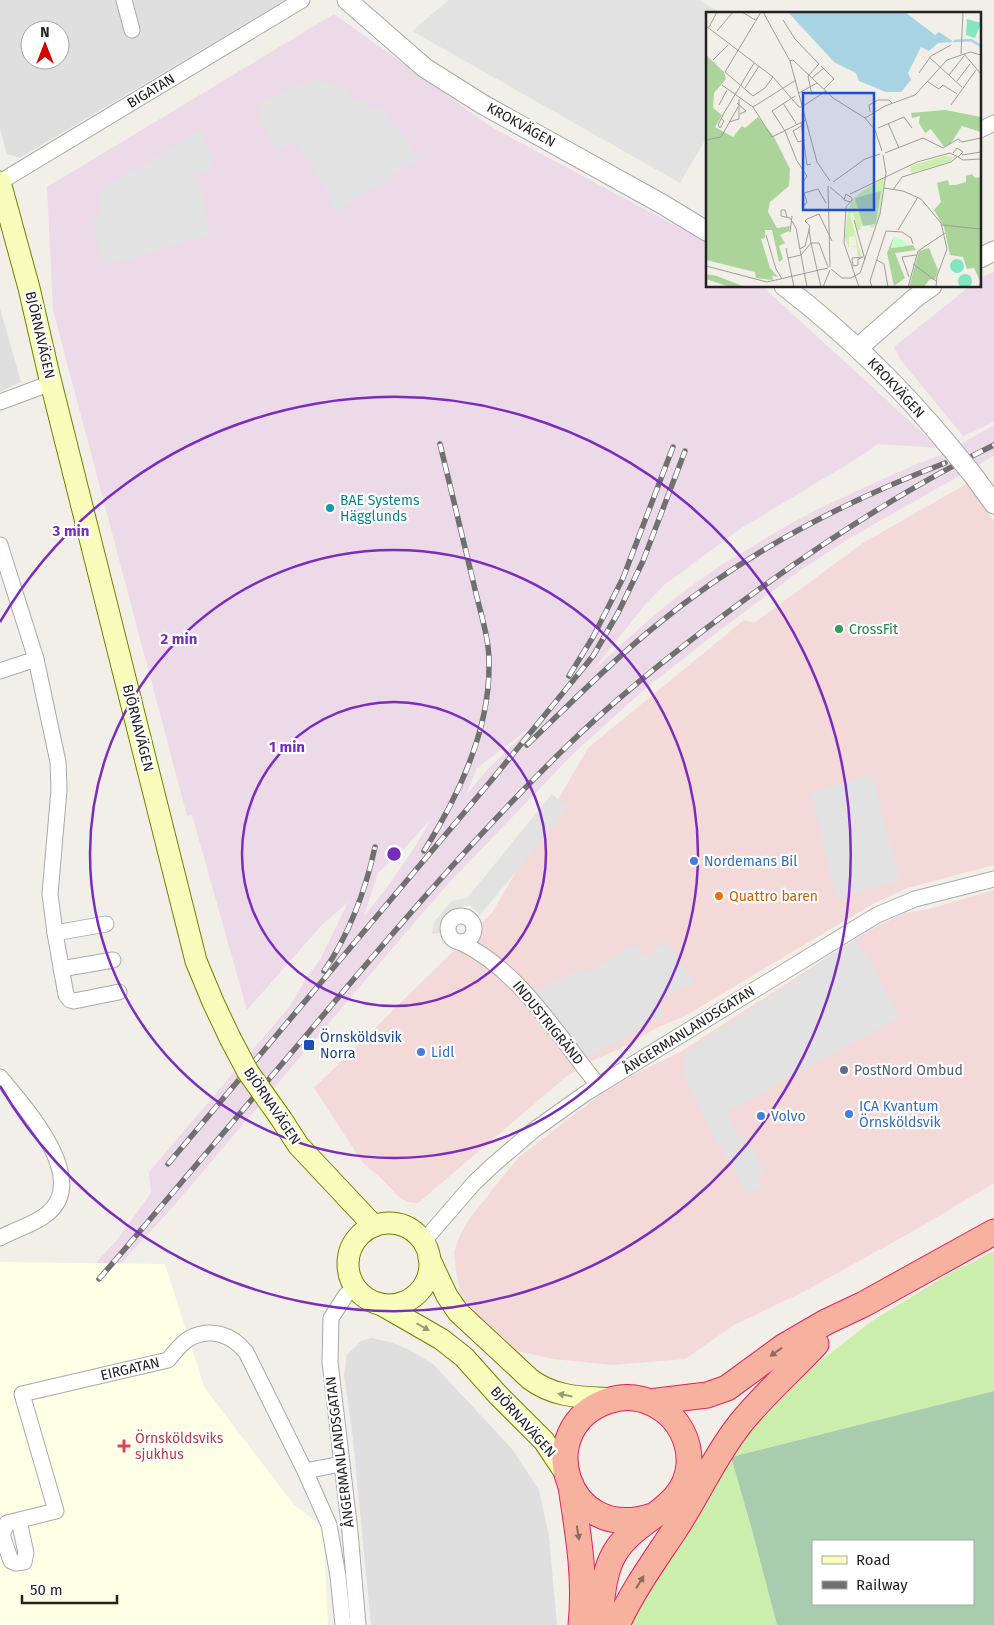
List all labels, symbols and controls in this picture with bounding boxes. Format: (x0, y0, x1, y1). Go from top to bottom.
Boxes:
inset map (706, 12, 982, 288)
north arrow (20, 20, 70, 70)
text: N (40, 24, 50, 41)
street label: BIGATAN (124, 70, 178, 112)
street label: KROKVÄGEN (484, 99, 558, 151)
street label: BJÖRNAVÄGEN (22, 289, 59, 380)
street label: KROKVÄGEN (864, 354, 928, 422)
place label: BAE Systems Hägglunds (340, 492, 420, 525)
marker: BAE Systems Hägglunds (324, 502, 336, 514)
text: 3 min (52, 522, 89, 540)
place label: CrossFit (849, 621, 899, 638)
marker: CrossFit (833, 623, 845, 635)
text: 2 min (161, 630, 197, 648)
street label: BJÖRNAVÄGEN (119, 682, 158, 773)
text: 1 min (269, 738, 305, 756)
centre of rings (385, 845, 403, 863)
place label: Nordemans Bil (704, 853, 797, 870)
marker: Nordemans Bil (688, 855, 700, 867)
place label: Quattro baren (729, 888, 818, 905)
marker: Quattro baren (713, 890, 725, 902)
street label: INDUSTRIGRÄND (509, 978, 587, 1068)
street label: ÅNGERMANLANDSGATAN (619, 982, 758, 1078)
place label: Örnsköldsvik Norra (320, 1028, 403, 1062)
marker: Örnsköldsvik Norra (302, 1038, 316, 1052)
place label: Lidl (431, 1044, 454, 1061)
marker: Lidl (415, 1046, 427, 1058)
place label: PostNord Ombud (854, 1062, 963, 1079)
street label: BJÖRNAVÄGEN (240, 1064, 305, 1148)
marker: PostNord Ombud (838, 1064, 850, 1076)
place label: ICA Kvantum Örnsköldsvik (859, 1098, 942, 1131)
place label: Volvo (771, 1108, 806, 1125)
marker: ICA Kvantum Örnsköldsvik (843, 1108, 855, 1120)
marker: Volvo (755, 1110, 767, 1122)
one-way arrow (416, 1323, 429, 1332)
one-way arrow (769, 1347, 782, 1357)
street label: EIRGATAN (99, 1354, 161, 1384)
street label: ÅNGERMANLANDSGATAN (321, 1375, 358, 1529)
street label: BJÖRNAVÄGEN (487, 1382, 560, 1461)
one-way arrow (556, 1390, 572, 1398)
place label: Örnsköldsviks sjukhus (135, 1429, 224, 1463)
marker: Örnsköldsviks sjukhus (117, 1439, 131, 1453)
one-way arrow (574, 1526, 582, 1542)
legend (812, 1540, 974, 1605)
text: Road (856, 1551, 891, 1569)
scale bar (22, 1572, 118, 1604)
one-way arrow (635, 1575, 644, 1588)
text: Railway (856, 1576, 908, 1594)
text: 50 m (30, 1581, 63, 1599)

